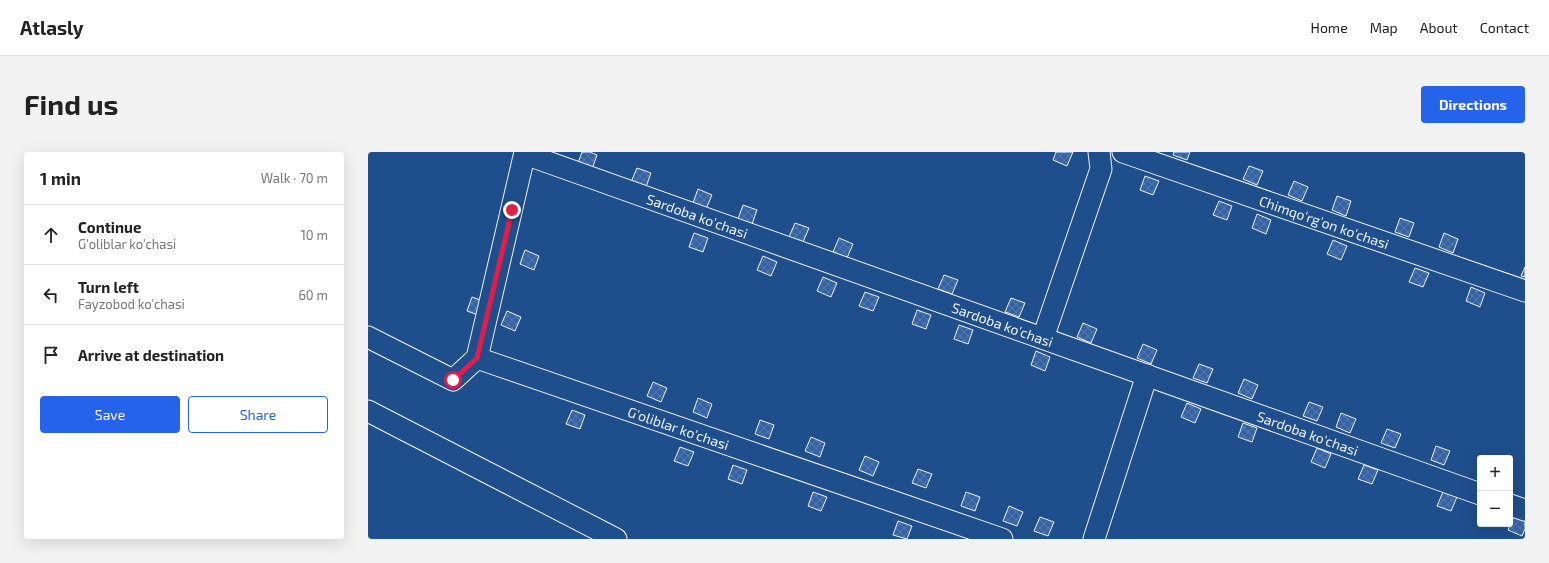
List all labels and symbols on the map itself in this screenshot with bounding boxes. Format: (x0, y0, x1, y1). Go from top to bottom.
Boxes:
street label: Sardoba ko'chasi (644, 190, 750, 241)
street label: Chimqo'rg'on ko'chasi (1257, 191, 1392, 252)
route end (503, 201, 521, 219)
street label: Sardoba ko'chasi (950, 298, 1056, 350)
route start (444, 371, 462, 389)
street label: G'oliblar ko'chasi (626, 402, 731, 453)
street label: Sardoba ko'chasi (1255, 407, 1361, 459)

